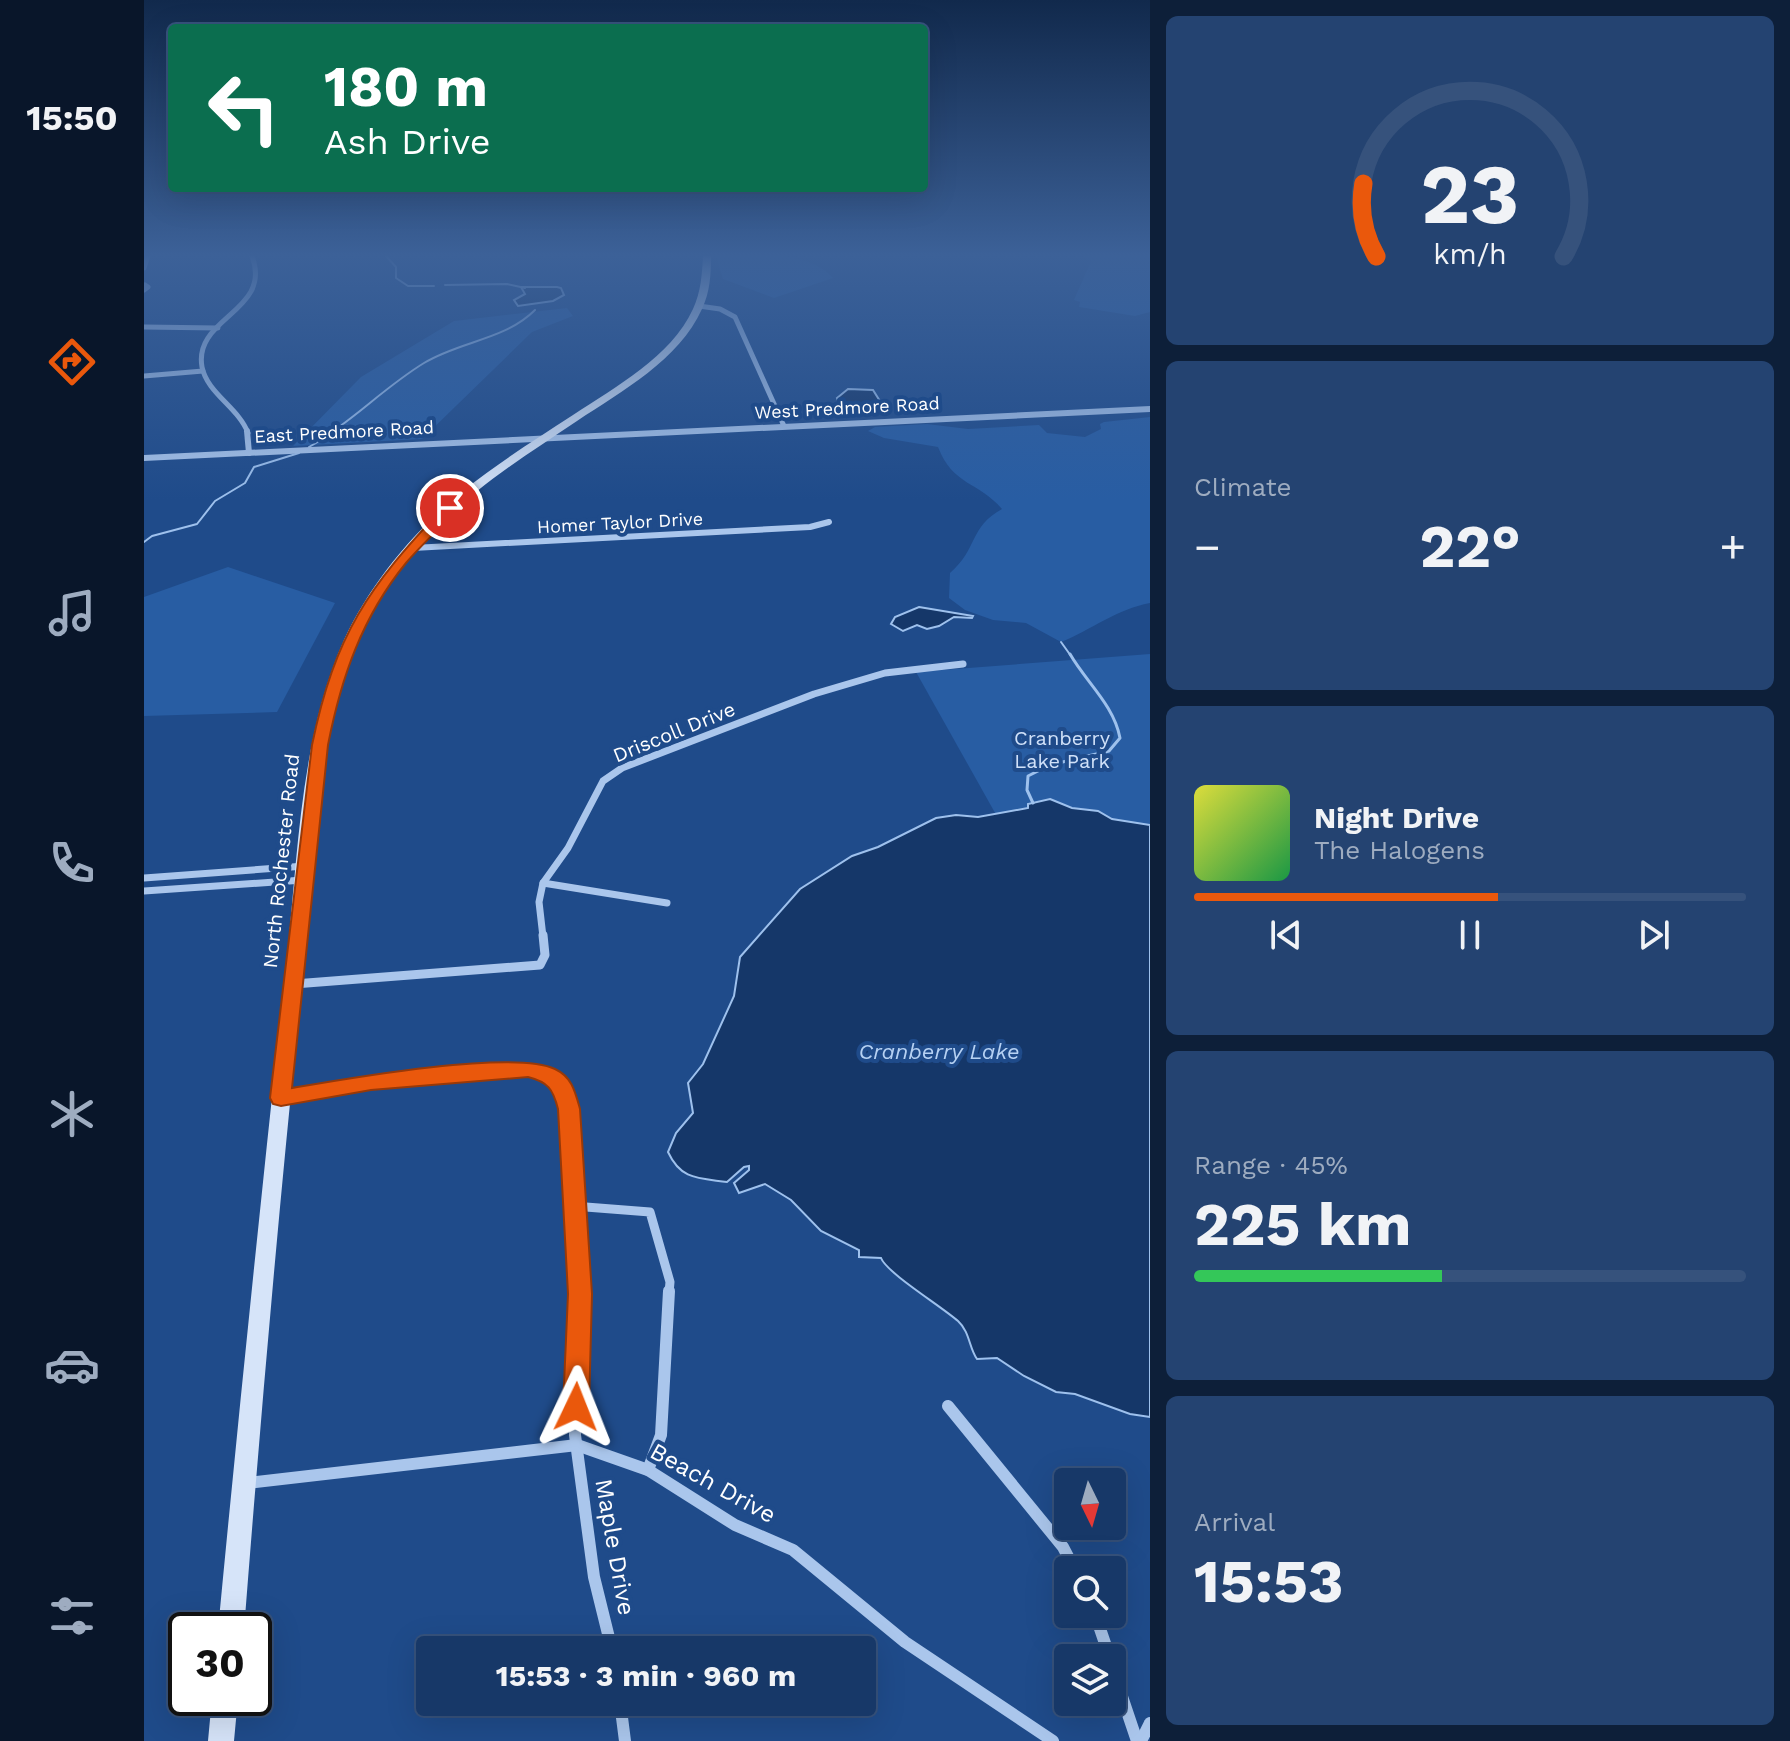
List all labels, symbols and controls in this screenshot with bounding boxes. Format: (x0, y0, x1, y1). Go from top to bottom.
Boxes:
text: 180 m (324, 54, 488, 120)
icon: left (192, 56, 296, 160)
text: 15:50 (26, 97, 118, 139)
text: Ash Drive (324, 121, 491, 163)
text: 23 (1421, 145, 1519, 242)
text: km/h (1433, 237, 1507, 271)
icon: directions (44, 334, 100, 390)
street label: West Predmore Road (754, 392, 940, 423)
street label: East Predmore Road (254, 416, 434, 447)
text: Climate (1194, 472, 1292, 502)
pin (416, 474, 484, 542)
icon: arrive (428, 486, 472, 530)
street label: Homer Taylor Drive (536, 508, 703, 537)
text: 22° (1419, 511, 1521, 582)
text: − (1194, 521, 1221, 573)
text: + (1719, 521, 1746, 573)
icon: music (44, 585, 100, 641)
street label: Driscoll Drive (609, 697, 739, 767)
park label: Cranberry Lake Park (1014, 726, 1111, 773)
street label: North Rochester Road (258, 753, 304, 969)
text: Night Drive (1314, 800, 1479, 835)
icon: phone (44, 835, 100, 891)
text: The Halogens (1314, 835, 1485, 865)
icon: previous (1264, 913, 1308, 957)
icon: pause (1448, 913, 1492, 957)
icon: next (1632, 913, 1676, 957)
water label: Cranberry Lake (859, 1039, 1019, 1064)
icon: climate (44, 1086, 100, 1142)
text: Range · 45% (1194, 1150, 1348, 1180)
text: 225 km (1194, 1189, 1411, 1260)
icon: car (44, 1337, 100, 1393)
position arrow (534, 1365, 618, 1449)
street label: Beach Drive (645, 1437, 781, 1529)
north arrow (1054, 1468, 1126, 1540)
map controls (1054, 1468, 1126, 1716)
street label: Maple Drive (589, 1477, 641, 1617)
text: Arrival (1194, 1507, 1275, 1537)
text: 15:53 (1194, 1546, 1344, 1617)
button: search (1054, 1556, 1126, 1628)
icon: filters (44, 1588, 100, 1644)
speed limit sign: 30 (168, 1612, 272, 1716)
button: layers (1054, 1644, 1126, 1716)
text: 15:53 · 3 min · 960 m (496, 1658, 796, 1693)

